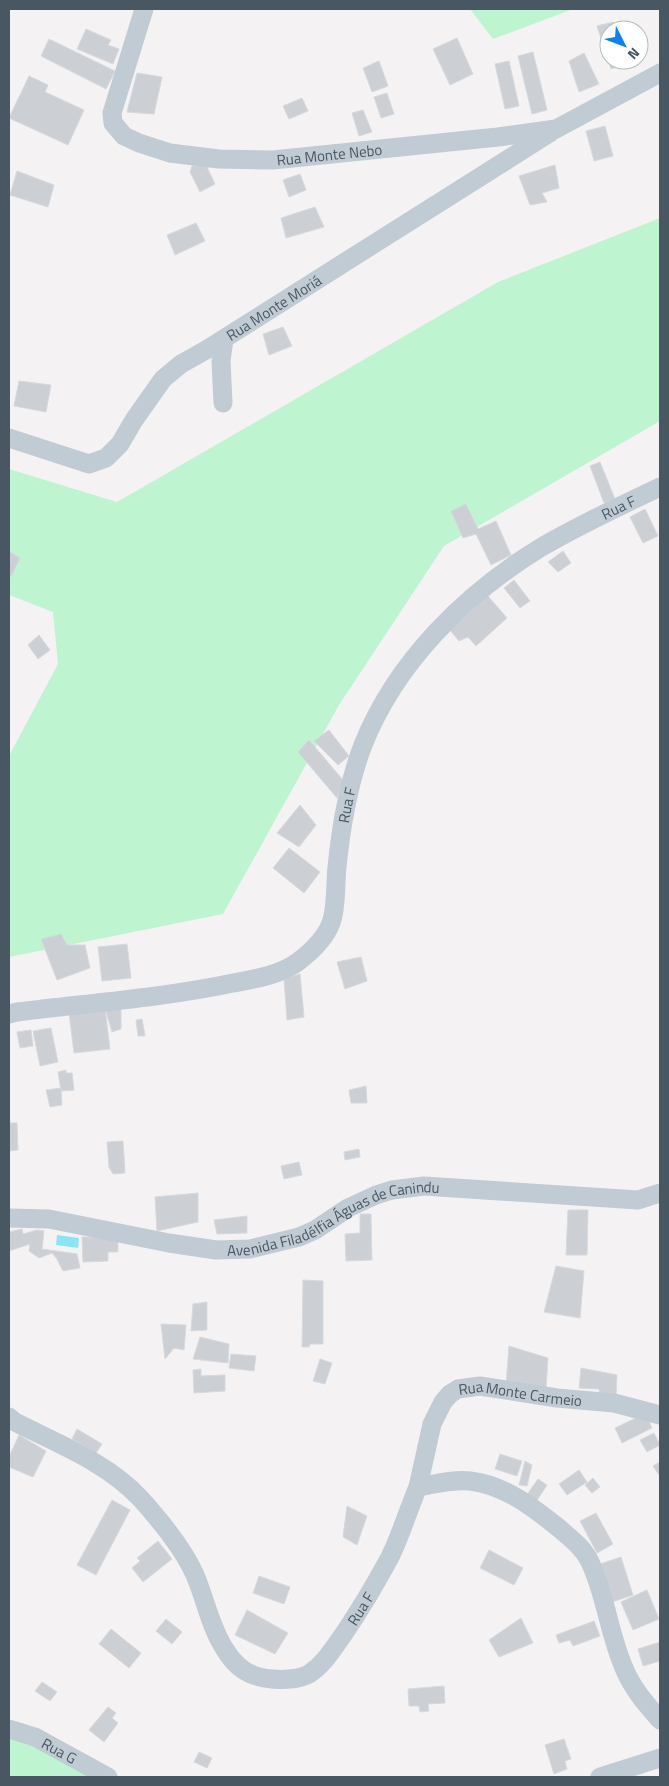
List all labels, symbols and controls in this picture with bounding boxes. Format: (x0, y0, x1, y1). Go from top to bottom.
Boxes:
north arrow (599, 20, 649, 70)
text: N (623, 43, 645, 65)
street label: Rua Monte Nebo (275, 137, 383, 171)
street label: Rua Monte Moriá (221, 268, 326, 346)
street label: Rua F (597, 489, 640, 525)
street label: Rua F (331, 785, 361, 825)
street label: Avenida Filadélfia Águas de Canindu (227, 1175, 440, 1261)
street label: Rua Monte Carmeio (457, 1374, 583, 1412)
street label: Rua F (341, 1587, 380, 1630)
street label: Rua G (38, 1731, 81, 1769)

